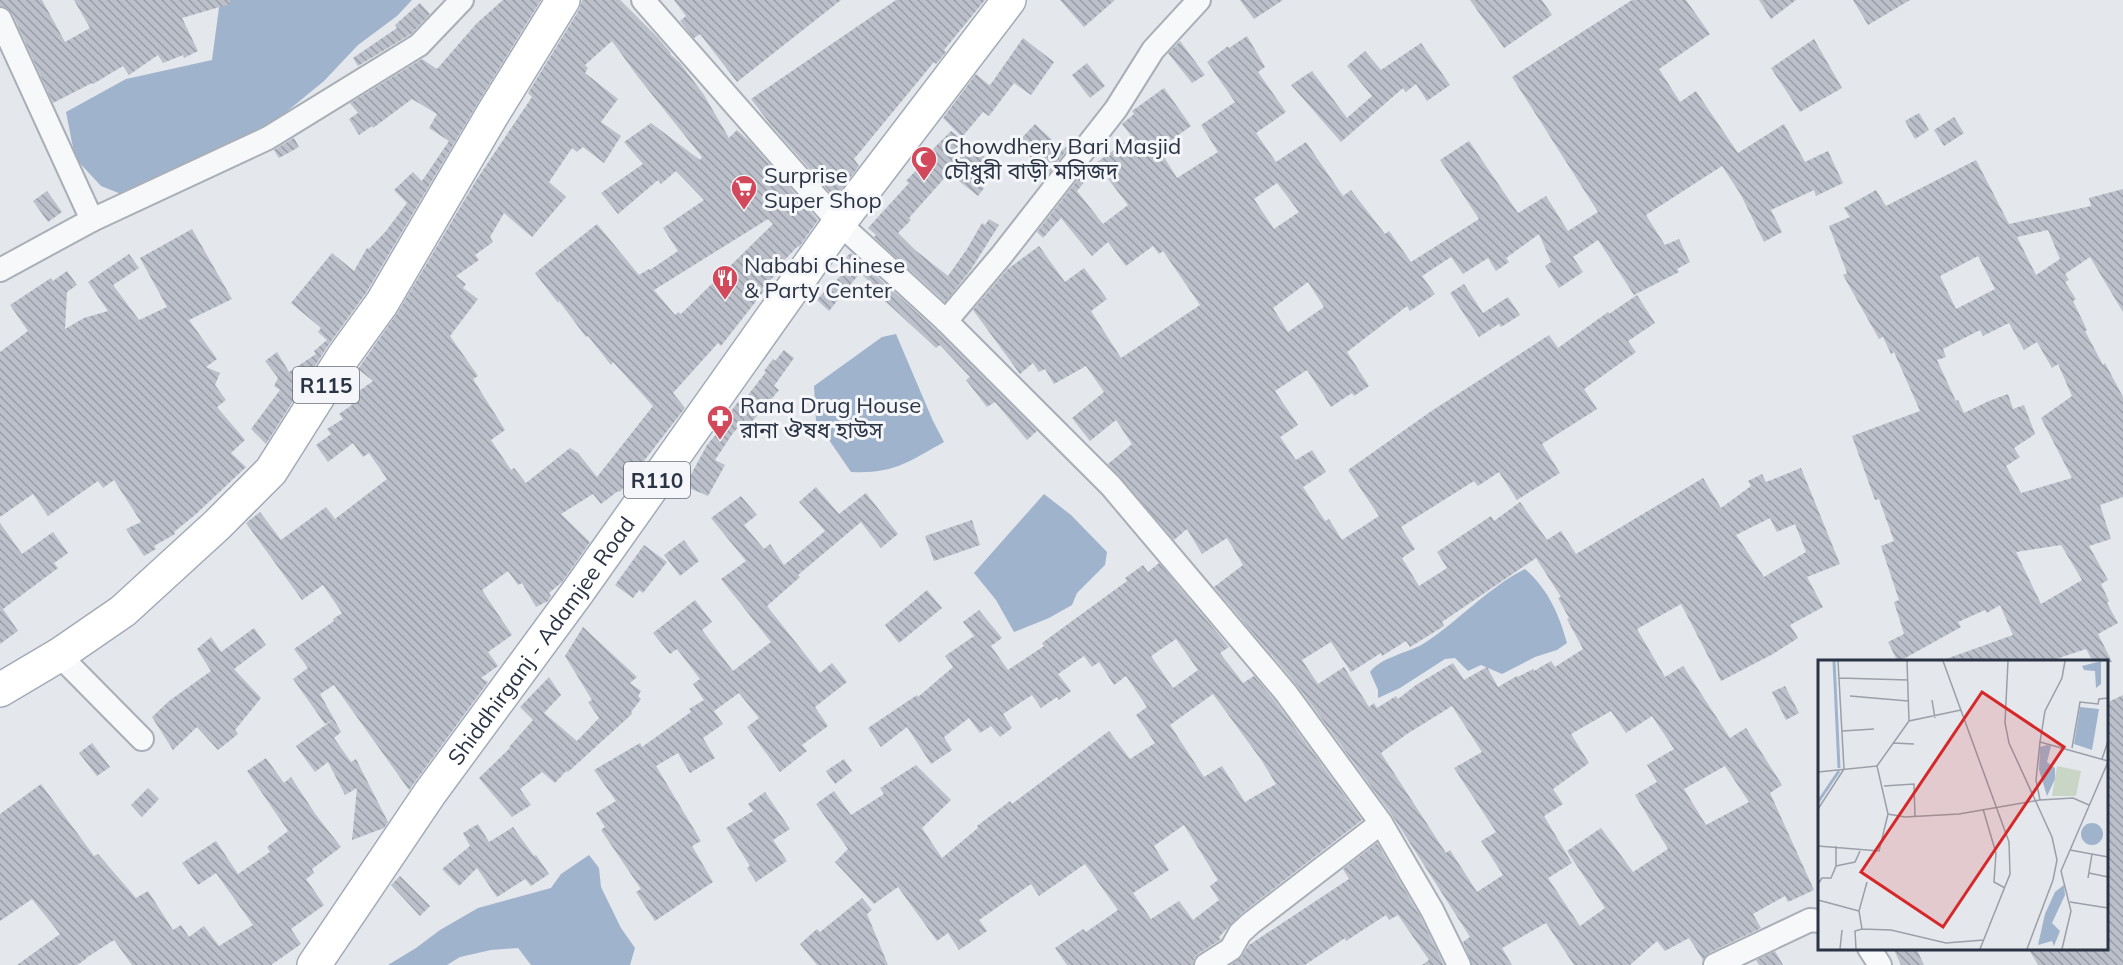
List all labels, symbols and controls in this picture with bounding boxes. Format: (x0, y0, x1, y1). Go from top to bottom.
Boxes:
place label: Chowdhery Bari Masjid চৌধুরী বাড়ী মসিজদ (944, 132, 1181, 185)
mosque icon: Chowdhery Bari Masjid চৌধুরী বাড়ী মসিজদ (909, 144, 939, 182)
place label: Surprise Super Shop (764, 161, 882, 214)
supermarket icon: Surprise Super Shop (729, 173, 759, 211)
place label: Nababi Chinese & Party Center (744, 251, 905, 304)
restaurant icon: Nababi Chinese & Party Center (710, 263, 740, 301)
road number: R115 (293, 367, 359, 403)
place label: Rana Drug House রানা ঔষধ হাউস (739, 391, 921, 444)
pharmacy icon: Rana Drug House রানা ঔষধ হাউস (705, 403, 735, 441)
road number: R110 (624, 462, 690, 498)
street label: Shiddhirganj - Adamjee Road (441, 511, 641, 770)
inset map (1818, 660, 2108, 950)

